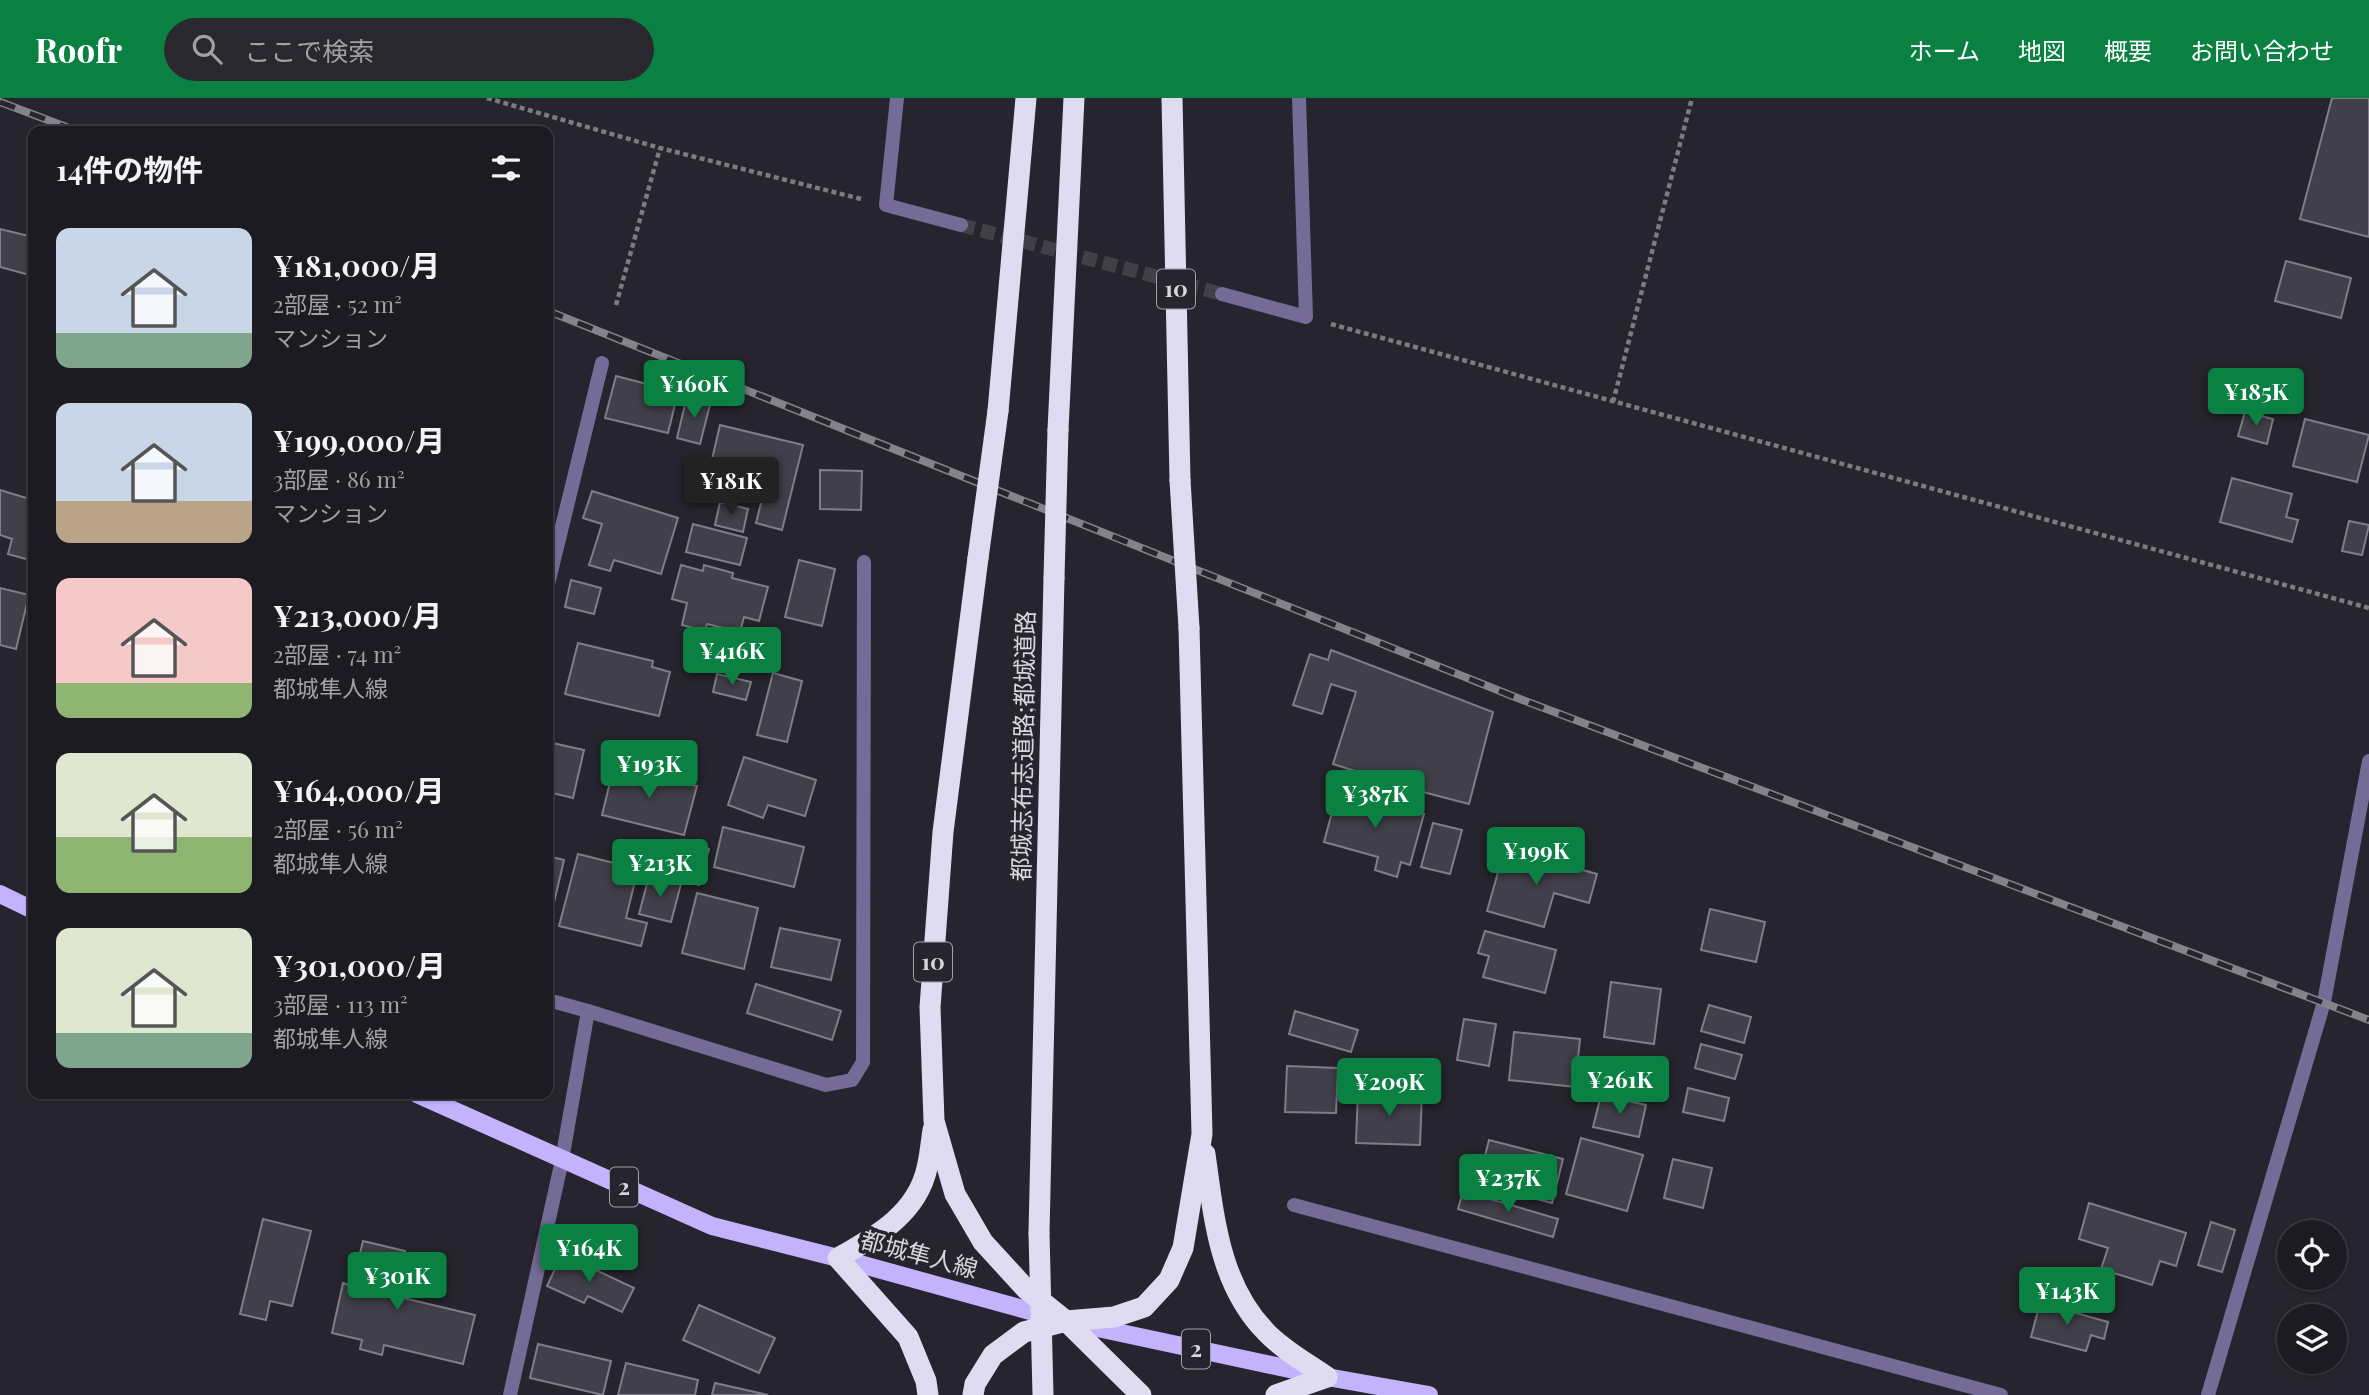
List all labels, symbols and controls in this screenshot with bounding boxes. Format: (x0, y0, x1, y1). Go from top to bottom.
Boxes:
search box (164, 18, 654, 81)
text: Roofr (35, 27, 122, 71)
icon: search (188, 30, 226, 68)
text: ここで検索 (244, 33, 374, 68)
text: ホーム (1909, 34, 1980, 66)
text: 地図 (2018, 34, 2066, 66)
text: 概要 (2104, 34, 2152, 66)
text: お問い合わせ (2190, 34, 2334, 66)
text: 14件の物件 (56, 149, 203, 189)
icon: filters (487, 149, 525, 187)
text: ¥181,000/月 (273, 245, 440, 285)
icon: home (112, 256, 196, 340)
road number: 10 (1157, 270, 1195, 308)
text: 2部屋 · 52 m² (273, 288, 402, 319)
text: マンション (273, 322, 388, 353)
pin: ¥160K (645, 360, 743, 420)
text: ¥160K (660, 367, 728, 398)
pin: ¥185K (2207, 368, 2305, 428)
text: ¥185K (2224, 375, 2288, 406)
text: ¥199,000/月 (273, 420, 445, 460)
icon: home (112, 431, 196, 515)
pin: ¥181K (682, 458, 780, 517)
text: 3部屋 · 86 m² (273, 463, 405, 494)
text: ¥181K (700, 464, 762, 495)
text: マンション (273, 497, 388, 528)
text: ¥213,000/月 (273, 595, 442, 635)
icon: home (112, 606, 196, 690)
street label: 都城志布志道路;都城道路 (1004, 610, 1040, 882)
pin: ¥416K (683, 628, 781, 687)
text: ¥416K (699, 634, 765, 665)
text: 2部屋 · 74 m² (273, 638, 401, 669)
text: 都城隼人線 (273, 672, 388, 703)
pin: ¥193K (600, 740, 698, 800)
text: ¥193K (617, 747, 681, 778)
text: ¥164,000/月 (273, 770, 445, 810)
pin: ¥387K (1326, 770, 1424, 830)
text: ¥387K (1342, 777, 1408, 808)
icon: home (112, 781, 196, 865)
text: 2部屋 · 56 m² (273, 813, 403, 844)
pin: ¥199K (1487, 828, 1585, 887)
text: ¥199K (1503, 834, 1569, 865)
pin: ¥213K (611, 840, 709, 899)
text: ¥213K (628, 846, 692, 877)
text: 都城隼人線 (273, 847, 388, 878)
road number: 10 (914, 942, 952, 982)
text: ¥301,000/月 (273, 945, 446, 985)
icon: home (112, 956, 196, 1040)
text: 3部屋 · 113 m² (273, 988, 408, 1019)
text: 都城隼人線 (273, 1022, 388, 1053)
pin: ¥261K (1571, 1056, 1669, 1116)
pin: ¥209K (1340, 1058, 1438, 1118)
text: ¥261K (1587, 1063, 1653, 1094)
text: ¥209K (1353, 1065, 1425, 1096)
pin: ¥237K (1459, 1154, 1557, 1214)
text: ¥237K (1475, 1161, 1541, 1192)
road number: 2 (610, 1168, 638, 1206)
map controls (2277, 1220, 2347, 1374)
button: locate (2277, 1220, 2347, 1290)
street label: 都城隼人線 (857, 1222, 982, 1284)
pin: ¥164K (540, 1224, 638, 1284)
text: ¥164K (556, 1231, 622, 1262)
pin: ¥301K (348, 1252, 446, 1312)
text: ¥301K (364, 1259, 430, 1290)
pin: ¥143K (2018, 1268, 2116, 1327)
text: ¥143K (2035, 1274, 2099, 1305)
button: layers (2277, 1304, 2347, 1374)
road number: 2 (1182, 1330, 1210, 1368)

